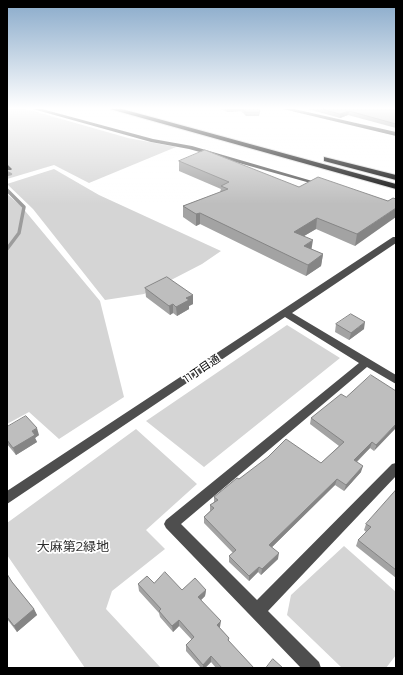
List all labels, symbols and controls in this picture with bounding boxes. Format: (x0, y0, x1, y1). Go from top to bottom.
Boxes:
street label: 11丁目通 (181, 352, 223, 386)
park label: 大麻第2緑地 (37, 539, 109, 555)

